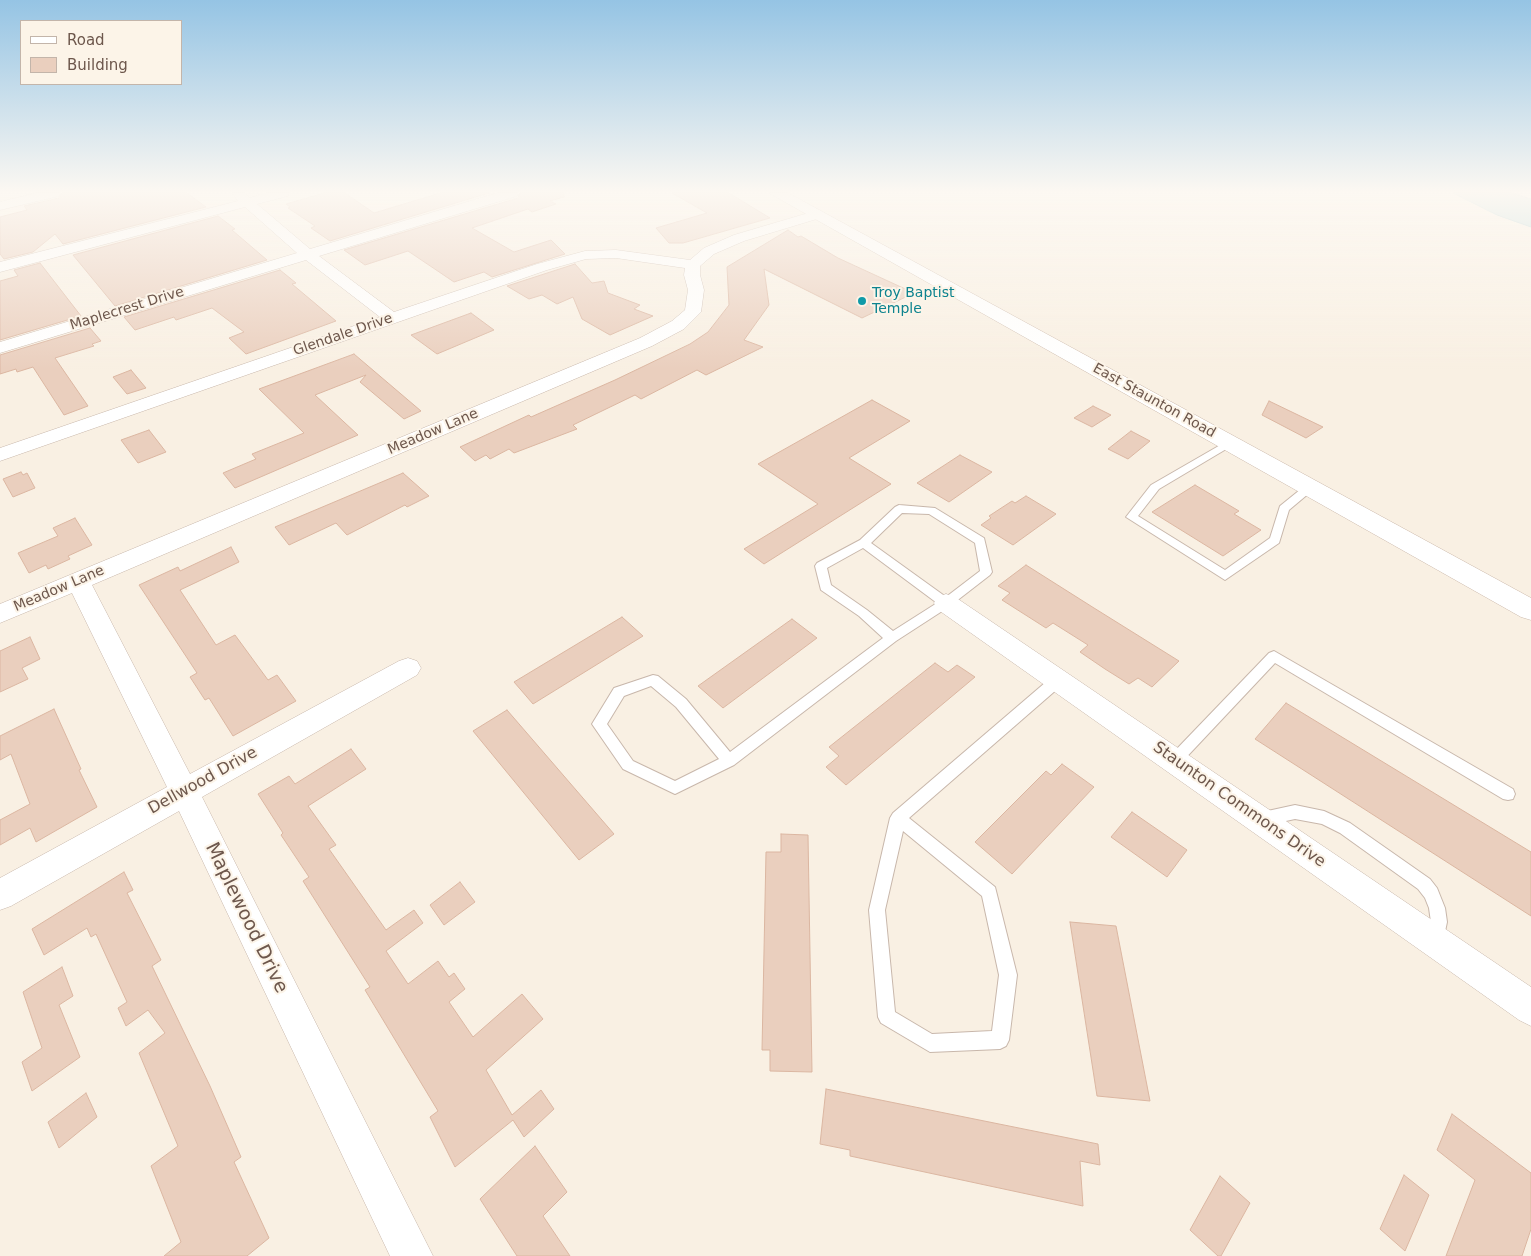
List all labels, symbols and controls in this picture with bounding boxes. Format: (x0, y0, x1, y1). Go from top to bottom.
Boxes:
legend (20, 20, 182, 85)
text: Road (67, 31, 105, 49)
text: Building (67, 56, 128, 74)
street label: Maplecrest Drive (68, 284, 186, 334)
place label: Troy Baptist Temple (872, 285, 954, 318)
marker: Troy Baptist Temple (856, 295, 868, 307)
street label: Glendale Drive (291, 310, 395, 360)
street label: East Staunton Road (1090, 360, 1218, 442)
street label: Meadow Lane (385, 405, 481, 459)
street label: Meadow Lane (11, 562, 107, 616)
street label: Staunton Commons Drive (1149, 738, 1329, 872)
street label: Dellwood Drive (145, 743, 261, 819)
street label: Maplewood Drive (200, 839, 292, 997)

